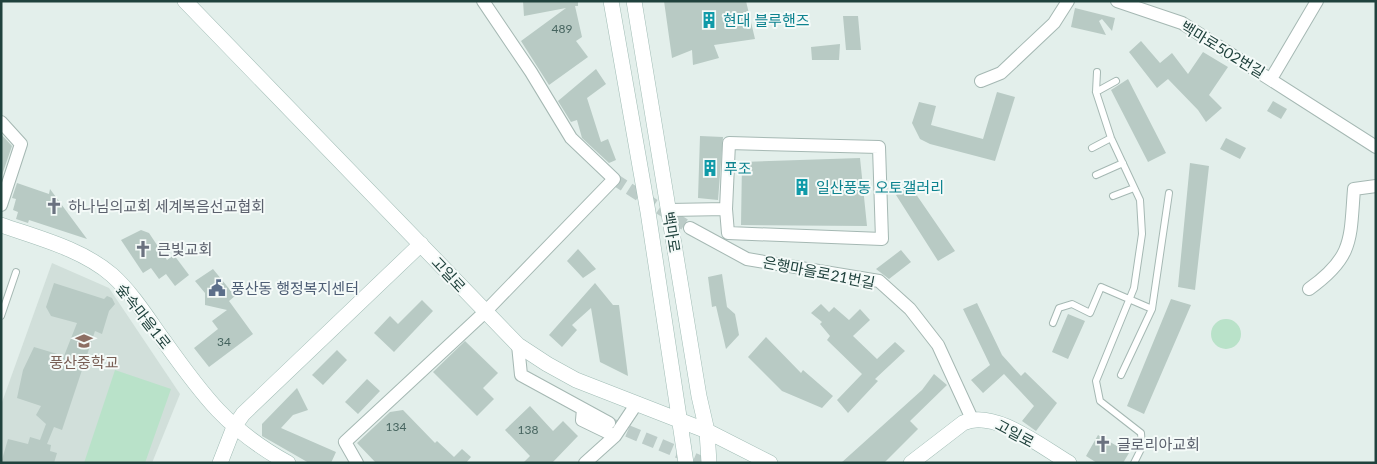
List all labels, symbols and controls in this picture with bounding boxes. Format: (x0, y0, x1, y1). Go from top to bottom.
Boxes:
building icon: 현대 블루핸즈 (699, 10, 719, 30)
place label: 현대 블루핸즈 (723, 11, 810, 29)
street label: 백마로502번길 (1178, 17, 1268, 81)
house number: 489 (552, 21, 572, 36)
building icon: 푸조 (700, 158, 720, 178)
place label: 푸조 (724, 159, 752, 177)
building icon: 일산풍동 오토갤러리 (792, 177, 812, 197)
place label: 일산풍동 오토갤러리 (816, 178, 944, 196)
church icon: 하나님의교회 세계복음선교협회 (44, 196, 64, 216)
place label: 하나님의교회 세계복음선교협회 (68, 197, 265, 215)
street label: 백마로 (660, 210, 684, 254)
church icon: 큰빛교회 (133, 239, 153, 259)
place label: 큰빛교회 (157, 240, 212, 258)
street label: 은행마을로21번길 (761, 252, 877, 292)
street label: 고일로 (428, 253, 470, 295)
public building icon: 풍산동 행정복지센터 (207, 278, 227, 298)
place label: 풍산동 행정복지센터 (231, 279, 359, 297)
street label: 숲속마을1로 (113, 280, 175, 352)
school or university icon: 풍산중학교 (74, 331, 94, 351)
house number: 34 (217, 334, 231, 349)
place label: 풍산중학교 (49, 353, 119, 371)
street label: 고일로 (992, 415, 1038, 451)
house number: 134 (386, 419, 406, 434)
house number: 138 (518, 422, 538, 437)
church icon: 글로리아교회 (1093, 434, 1113, 454)
place label: 글로리아교회 (1117, 435, 1200, 453)

